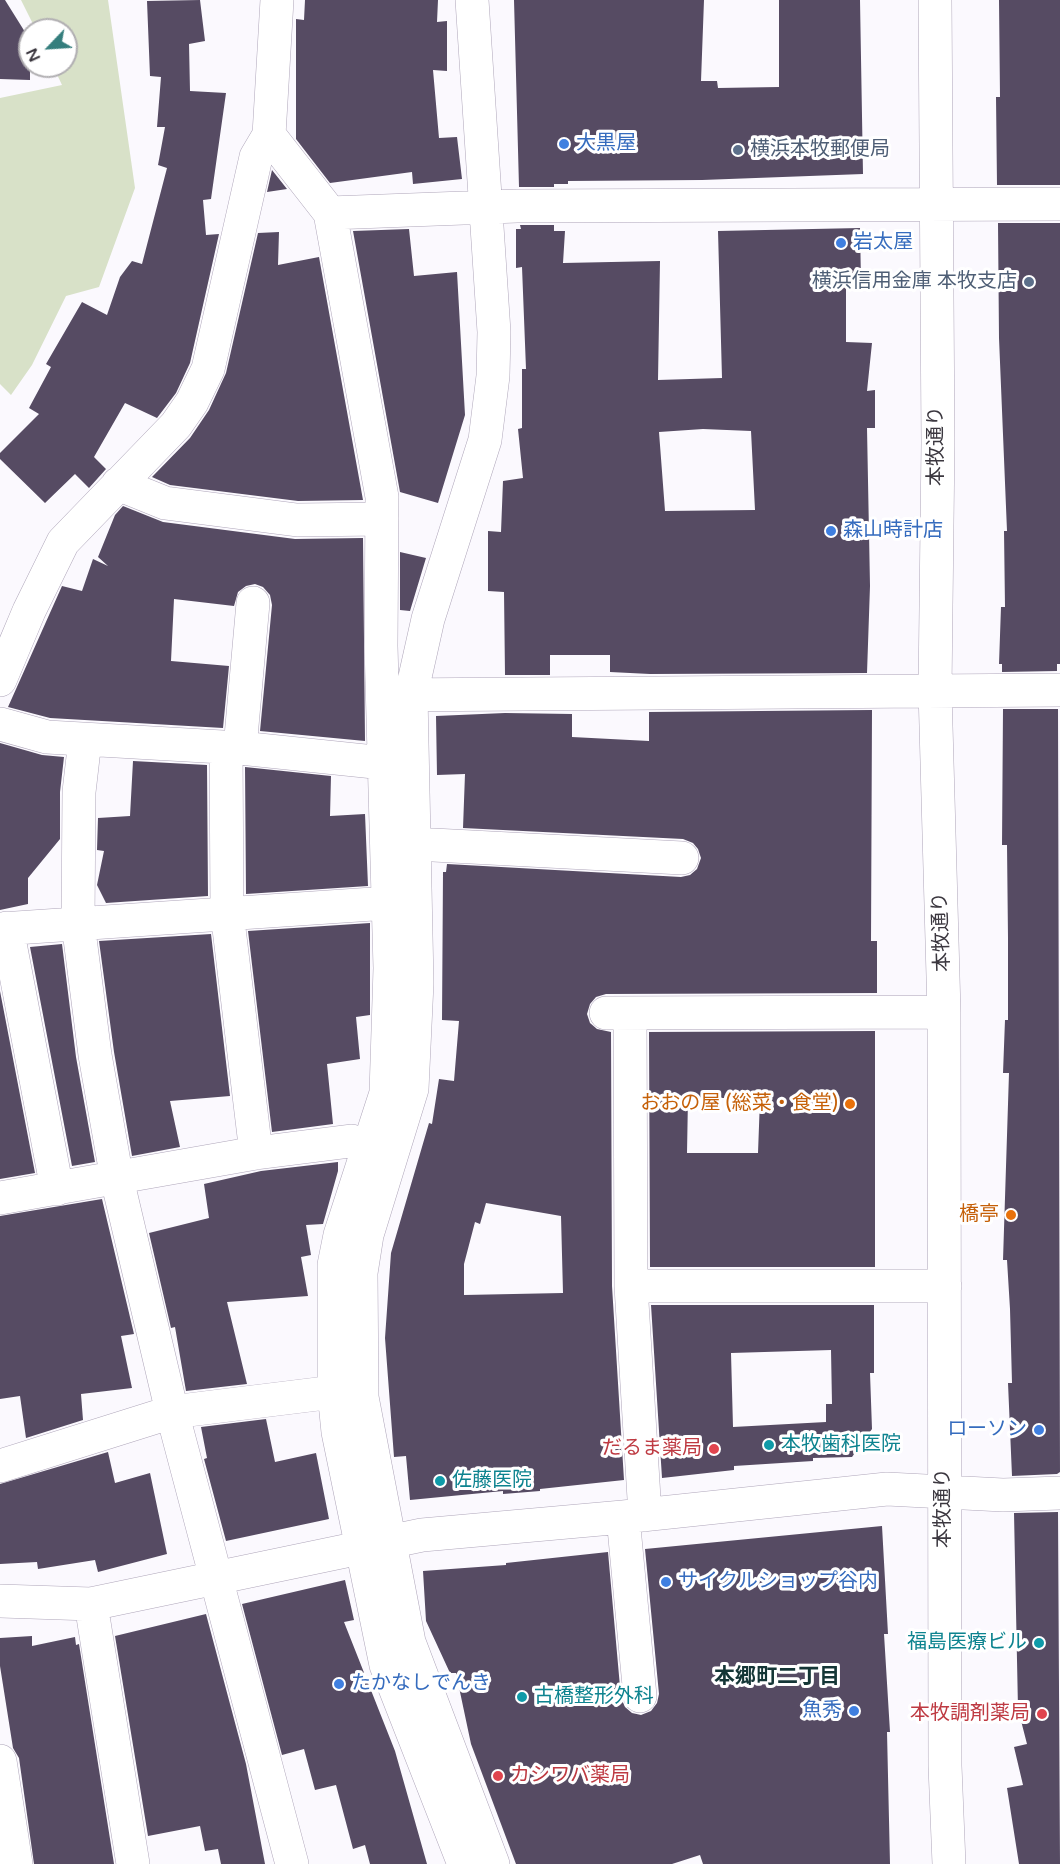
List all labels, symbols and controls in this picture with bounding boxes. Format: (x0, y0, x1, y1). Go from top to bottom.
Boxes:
north arrow (18, 18, 78, 78)
text: N (22, 45, 45, 65)
place label: 大黒屋 (576, 132, 636, 156)
marker: 大黒屋 (557, 137, 571, 151)
place label: 横浜本牧郵便局 (750, 138, 890, 162)
marker: 横浜本牧郵便局 (731, 143, 745, 157)
place label: 岩太屋 (853, 231, 913, 255)
marker: 岩太屋 (834, 236, 848, 250)
place label: 横浜信用金庫 本牧支店 (812, 270, 1017, 294)
marker: 横浜信用金庫 本牧支店 (1022, 275, 1036, 289)
street label: 本牧通り (925, 406, 949, 486)
place label: 森山時計店 (843, 519, 943, 543)
marker: 森山時計店 (824, 524, 838, 538)
street label: 本牧通り (929, 892, 955, 972)
place label: おおの屋 (総菜・食堂) (640, 1092, 838, 1116)
marker: おおの屋 (総菜・食堂) (843, 1097, 857, 1111)
place label: 橋亭 (959, 1203, 999, 1227)
marker: 橋亭 (1004, 1208, 1018, 1222)
place label: ローソン (947, 1418, 1027, 1442)
marker: ローソン (1032, 1423, 1046, 1437)
place label: 本牧歯科医院 (781, 1433, 901, 1457)
place label: だるま薬局 (602, 1437, 702, 1461)
marker: 本牧歯科医院 (762, 1438, 776, 1452)
marker: だるま薬局 (707, 1442, 721, 1456)
street label: 本牧通り (932, 1468, 956, 1548)
place label: 佐藤医院 (452, 1469, 532, 1493)
marker: 佐藤医院 (433, 1474, 447, 1488)
place label: サイクルショップ谷内 (678, 1570, 878, 1594)
marker: サイクルショップ谷内 (659, 1575, 673, 1589)
place label: 福島医療ビル (907, 1631, 1027, 1655)
marker: 福島医療ビル (1032, 1636, 1046, 1650)
district label: 本郷町二丁目 (714, 1664, 840, 1690)
place label: たかなしでんき (351, 1672, 491, 1696)
marker: たかなしでんき (332, 1677, 346, 1691)
place label: 古橋整形外科 (534, 1685, 654, 1709)
marker: 古橋整形外科 (515, 1690, 529, 1704)
place label: 魚秀 (802, 1699, 842, 1723)
place label: 本牧調剤薬局 (910, 1702, 1030, 1726)
marker: 魚秀 (847, 1704, 861, 1718)
marker: 本牧調剤薬局 (1035, 1707, 1049, 1721)
place label: カシワバ薬局 (510, 1764, 630, 1788)
marker: カシワバ薬局 (491, 1769, 505, 1783)

